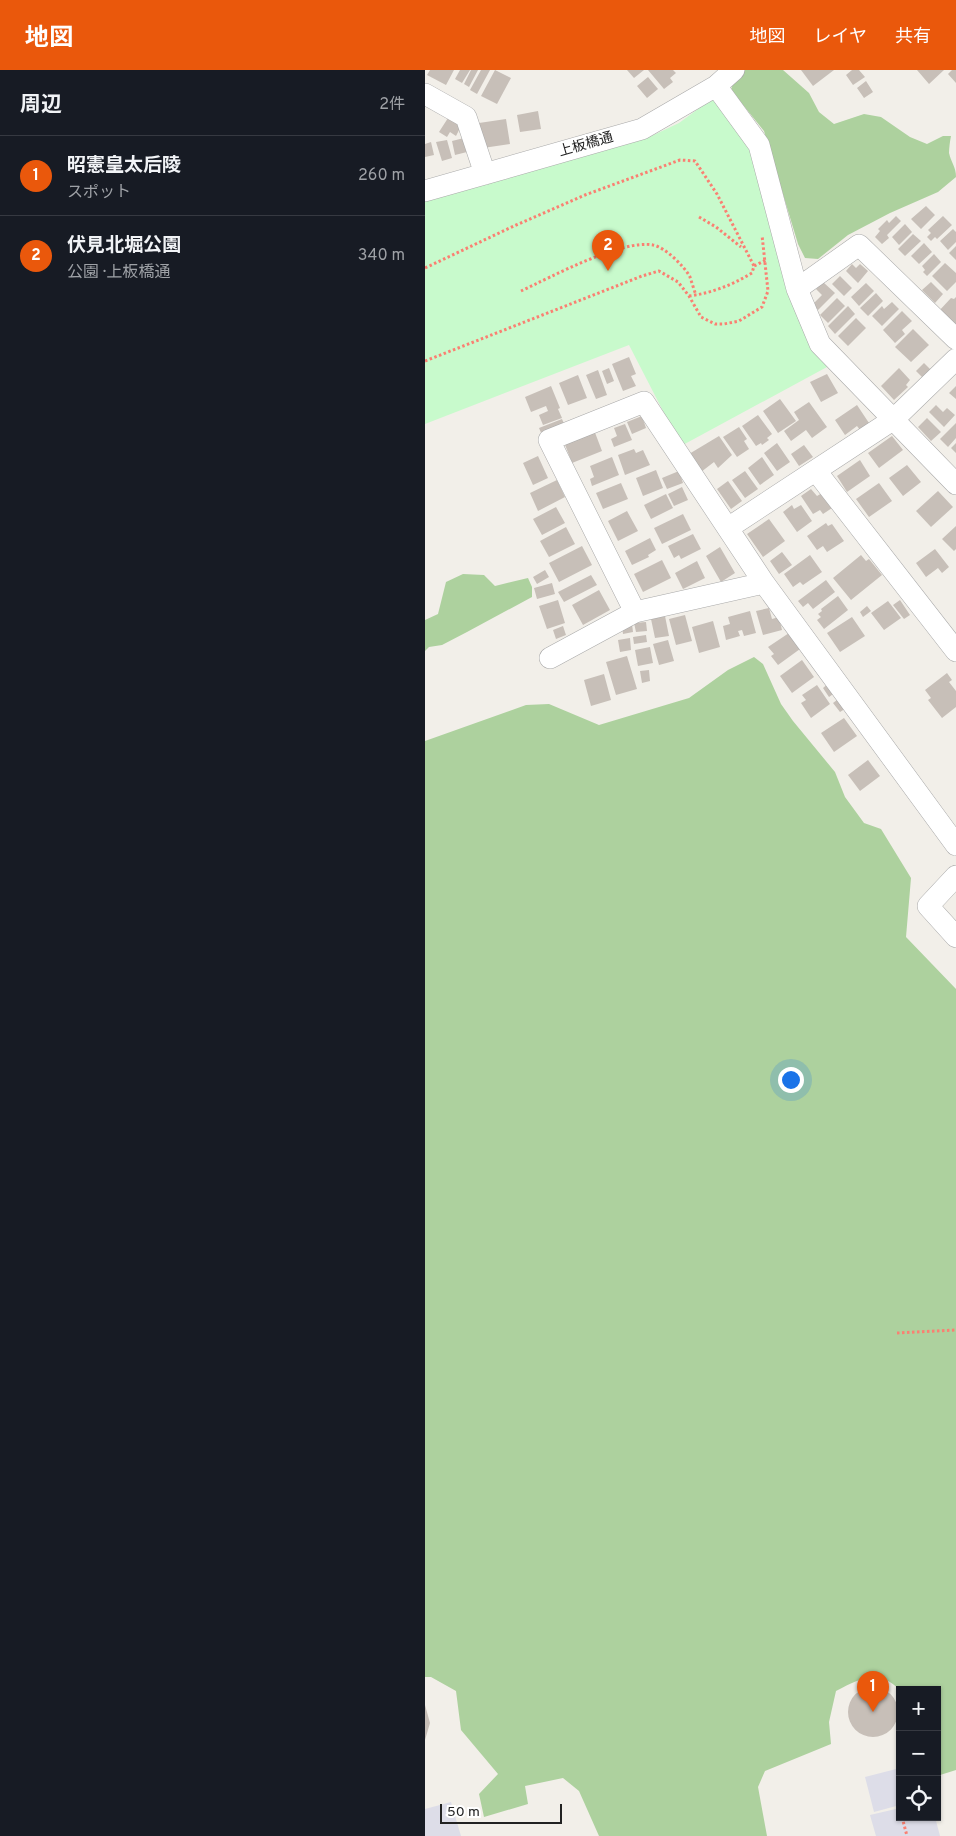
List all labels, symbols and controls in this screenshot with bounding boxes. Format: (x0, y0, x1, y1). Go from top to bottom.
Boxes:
text: 地図 (25, 24, 73, 54)
text: 地図 (750, 26, 786, 49)
text: レイヤ (814, 26, 867, 49)
text: 共有 (895, 26, 931, 49)
text: 周辺 (20, 92, 62, 119)
text: 2件 (379, 95, 405, 115)
street label: 上板橋通 (557, 129, 615, 161)
text: 昭憲皇太后陵 (67, 154, 181, 178)
text: 1 (33, 166, 39, 186)
text: 260 m (358, 166, 405, 186)
text: スポット (67, 183, 131, 203)
pin: 2 (592, 230, 624, 271)
text: 伏見北堀公園 (67, 234, 181, 258)
text: 2 (31, 246, 41, 266)
text: 340 m (358, 246, 405, 266)
text: 公園 · 上板橋通 (67, 263, 171, 283)
your location (778, 1067, 804, 1093)
pin: 1 (857, 1671, 889, 1712)
map controls (896, 1686, 941, 1821)
button: + (896, 1686, 941, 1731)
button: − (896, 1731, 941, 1776)
button: locate (896, 1776, 941, 1821)
scale bar (440, 1801, 563, 1824)
text: 50 m (447, 1804, 480, 1821)

